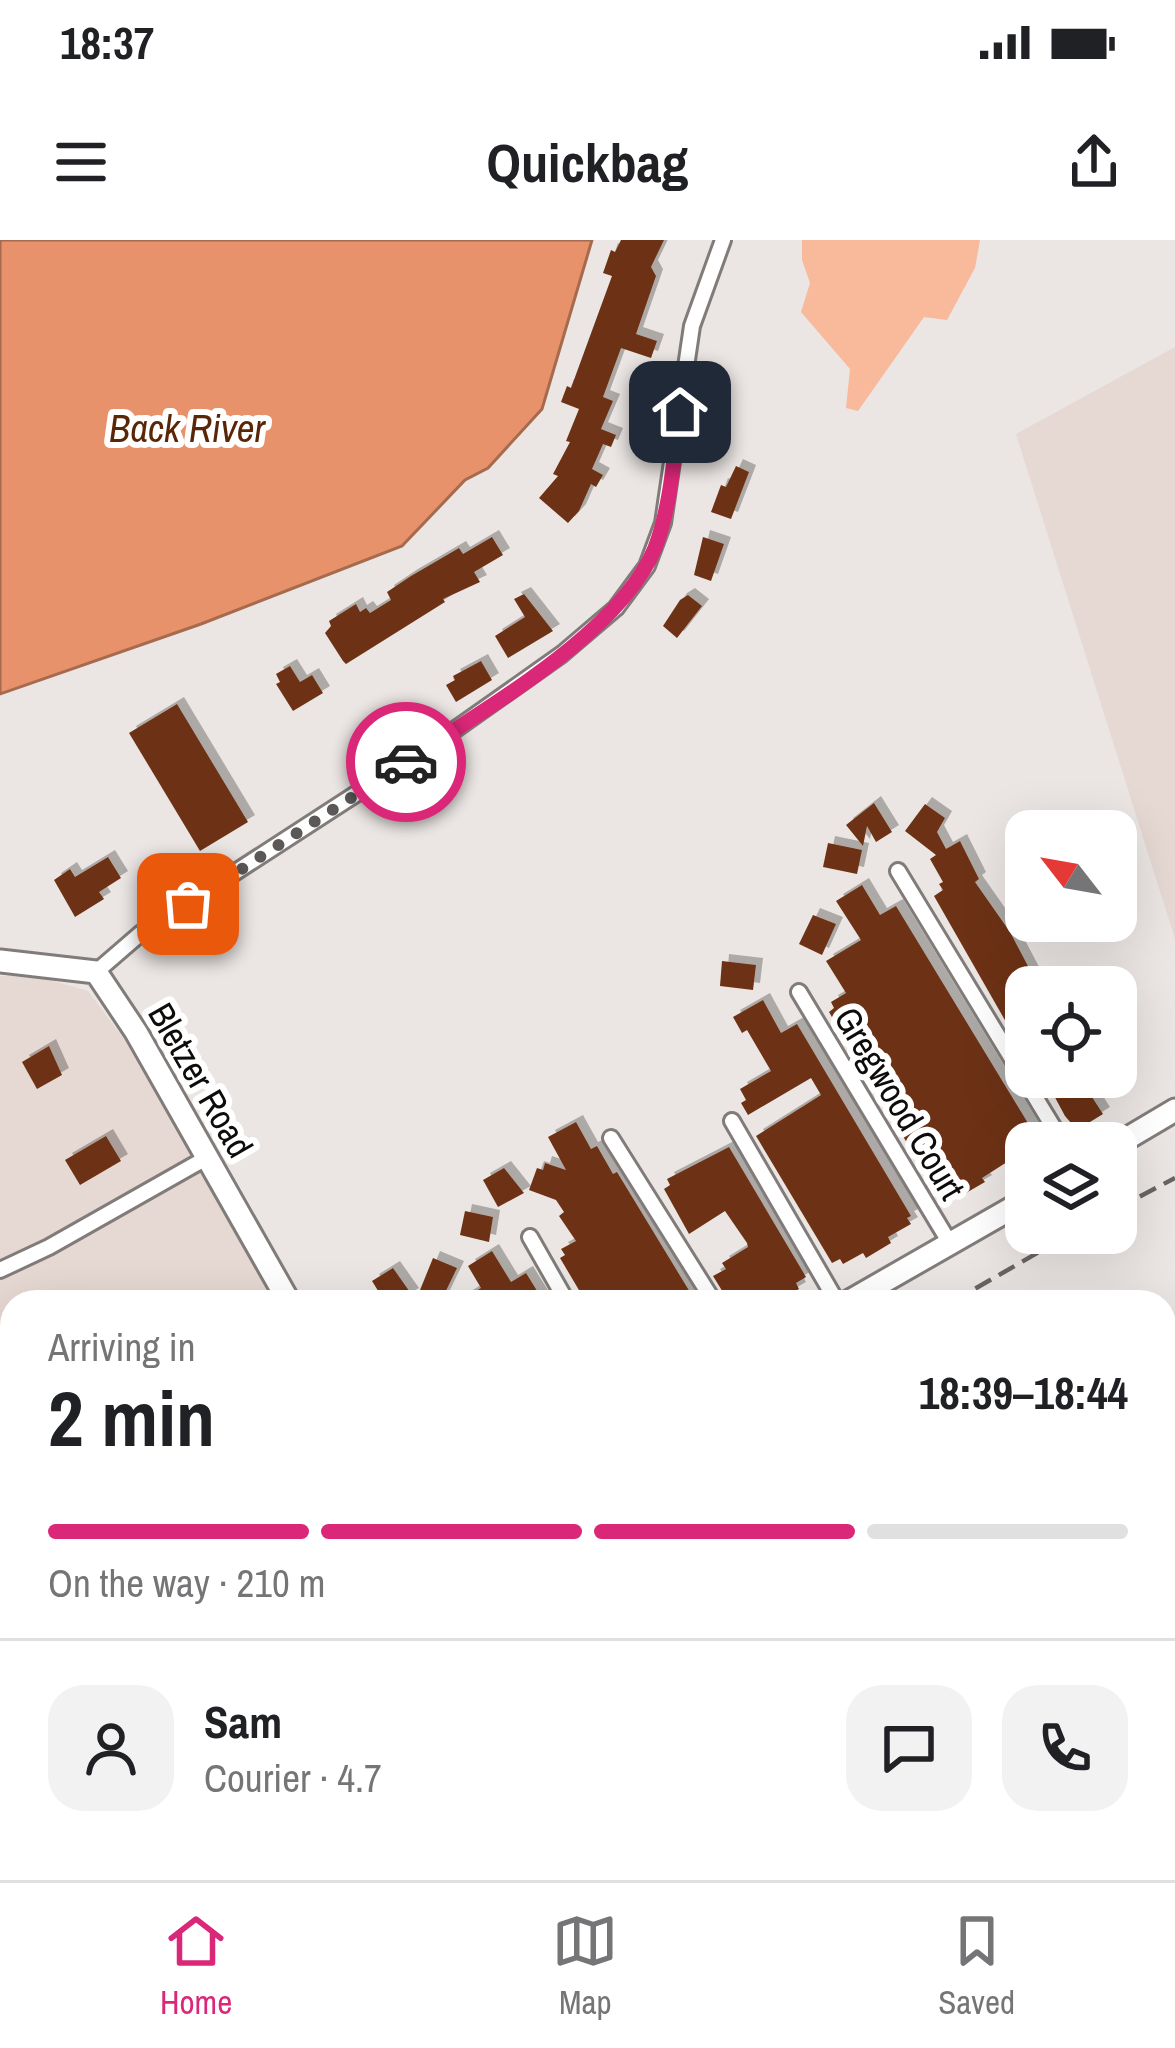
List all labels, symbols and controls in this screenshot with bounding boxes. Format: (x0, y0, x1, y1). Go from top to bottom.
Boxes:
text: 18:37 (60, 12, 154, 73)
text: Quickbag (487, 126, 688, 199)
icon: menu (48, 129, 114, 195)
icon: share (1061, 129, 1127, 195)
pin (629, 361, 731, 463)
icon: home (647, 379, 713, 445)
water label: Back River (109, 402, 267, 454)
courier (346, 702, 466, 822)
icon: car (373, 729, 439, 795)
north arrow (1005, 810, 1137, 942)
map controls (1005, 810, 1137, 1254)
pin (137, 853, 239, 955)
icon: bag (155, 871, 221, 937)
button: locate (1005, 966, 1137, 1098)
street label: Bletzer Road (138, 994, 264, 1166)
street label: Gregwood Court (824, 998, 976, 1208)
button: layers (1005, 1122, 1137, 1254)
text: Arriving in (48, 1321, 196, 1373)
text: 18:39–18:44 (919, 1362, 1128, 1423)
text: 2 min (48, 1365, 215, 1470)
text: On the way · 210 m (48, 1557, 325, 1609)
button: person (48, 1685, 174, 1811)
button: chat (846, 1685, 972, 1811)
button: phone (1002, 1685, 1128, 1811)
text: Sam (204, 1691, 282, 1752)
text: Courier · 4.7 (204, 1752, 382, 1804)
tab: Home (160, 1908, 232, 2024)
tab: Map (552, 1908, 618, 2024)
tab: Saved (938, 1908, 1015, 2024)

